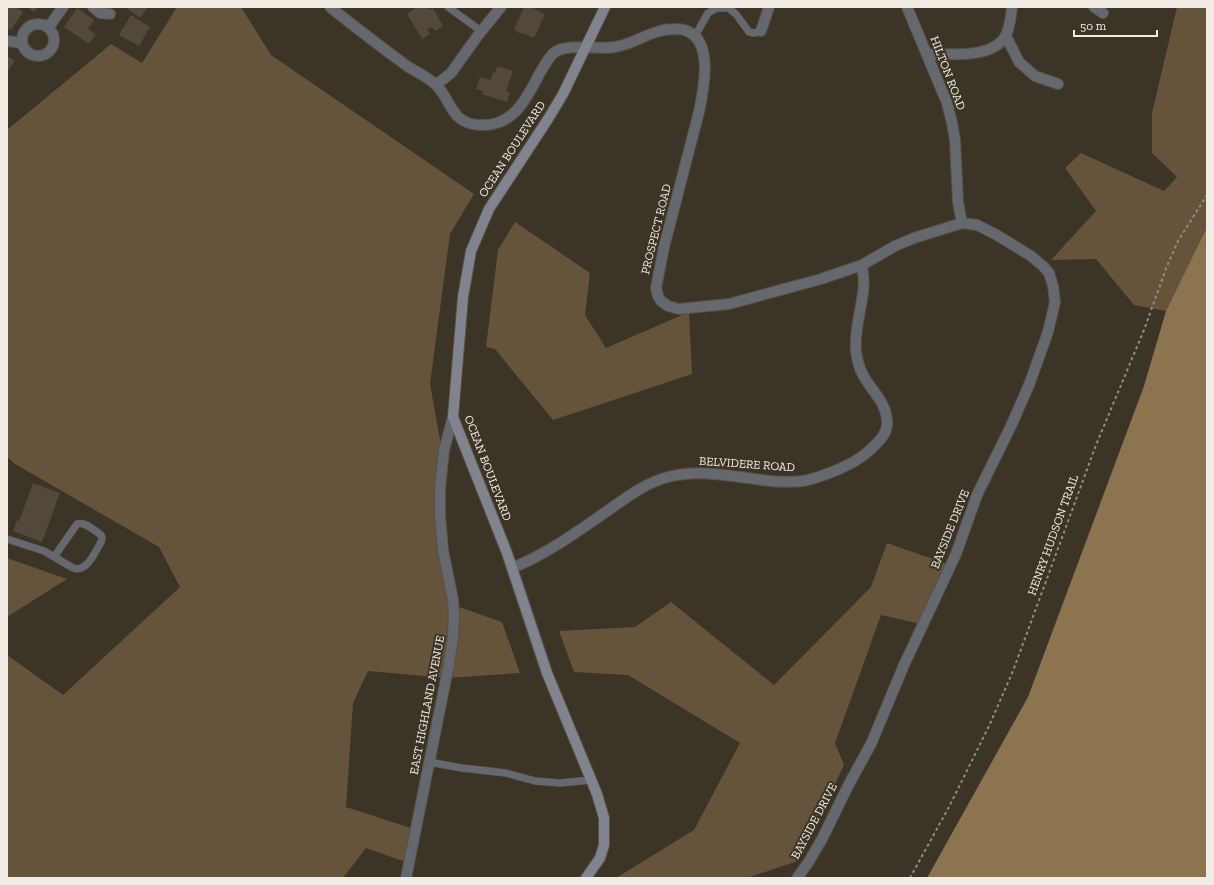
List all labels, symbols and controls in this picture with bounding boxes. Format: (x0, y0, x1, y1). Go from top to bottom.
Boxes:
scale bar (1074, 12, 1157, 38)
text: 50 m (1080, 19, 1107, 33)
street label: HILTON ROAD (927, 34, 969, 112)
street label: OCEAN BOULEVARD (476, 98, 548, 200)
street label: PROSPECT ROAD (638, 182, 674, 276)
street label: OCEAN BOULEVARD (461, 413, 515, 523)
street label: BELVIDERE ROAD (699, 454, 795, 474)
street label: HENRY HUDSON TRAIL (1025, 472, 1082, 597)
street label: BAYSIDE DRIVE (928, 487, 972, 571)
street label: EAST HIGHLAND AVENUE (407, 634, 447, 776)
street label: BAYSIDE DRIVE (788, 781, 840, 861)

